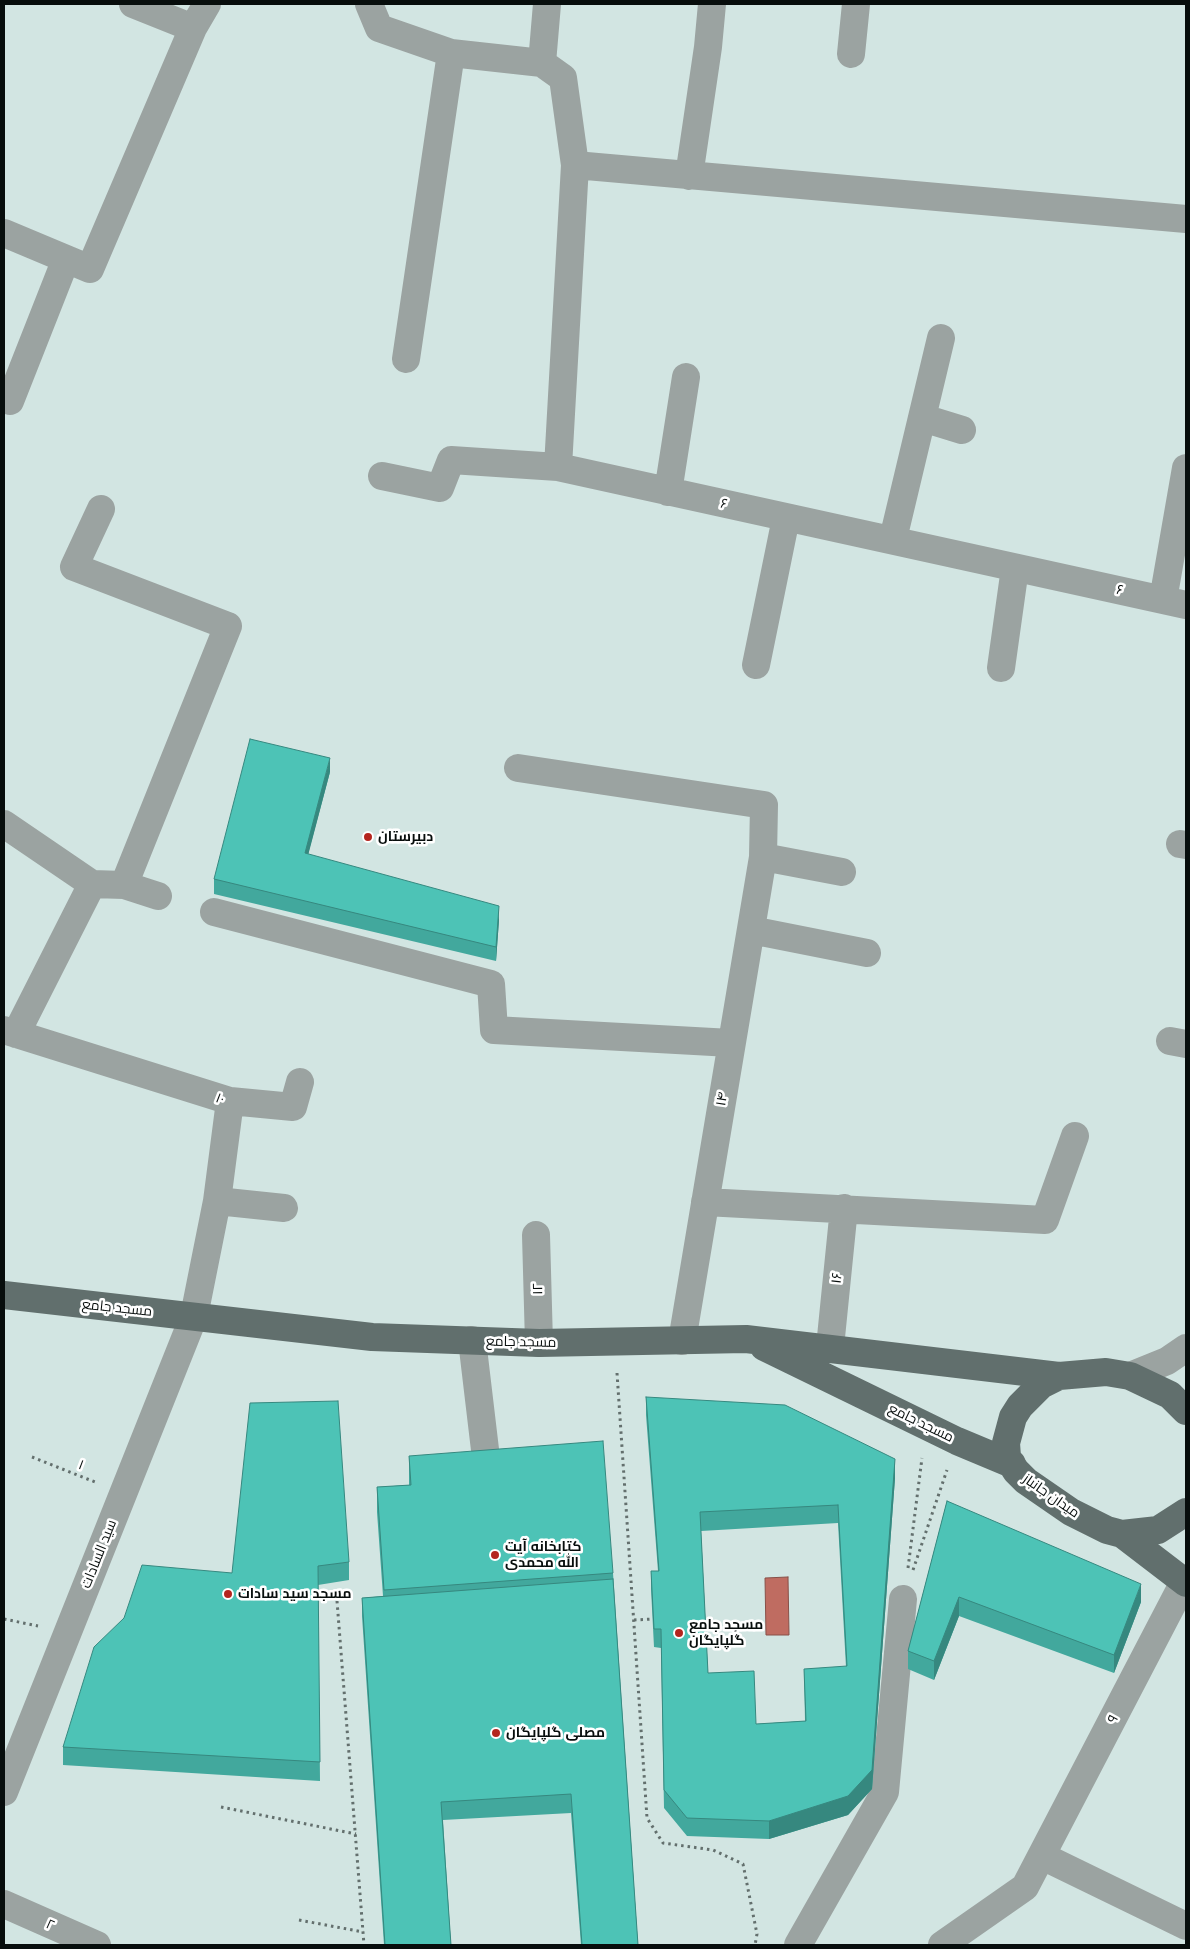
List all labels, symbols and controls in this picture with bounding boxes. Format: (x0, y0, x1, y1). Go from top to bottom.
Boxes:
street label: ۶ (719, 495, 729, 513)
street label: ۶ (1115, 581, 1125, 599)
place label: دبیرستان (378, 829, 433, 845)
marker: دبیرستان (362, 831, 374, 843)
street label: ۱۰ (213, 1090, 227, 1108)
street label: ۱۴ (713, 1091, 731, 1107)
street label: ۱۶ (828, 1272, 846, 1284)
street label: ۱۲ (529, 1283, 547, 1295)
street label: مسجد جامع (81, 1296, 153, 1320)
street label: مسجد جامع (486, 1333, 556, 1351)
street label: مسجد جامع (886, 1400, 956, 1446)
street label: ۱ (76, 1456, 86, 1474)
street label: میدان جانباز (1020, 1470, 1082, 1522)
street label: سید السادات (78, 1517, 120, 1591)
place label: کتابخانه آیت الله محمدی (505, 1539, 581, 1571)
marker: کتابخانه آیت الله محمدی (489, 1549, 501, 1561)
place label: مسجد سید سادات (238, 1586, 352, 1602)
marker: مسجد سید سادات (222, 1588, 234, 1600)
place label: مسجد جامع گلپایگان (689, 1617, 763, 1650)
marker: مسجد جامع گلپایگان (673, 1627, 685, 1639)
street label: ۹ (1104, 1712, 1122, 1726)
place label: مصلی گلپایگان (506, 1725, 605, 1741)
marker: مصلی گلپایگان (490, 1727, 502, 1739)
street label: ۲ (43, 1916, 57, 1934)

